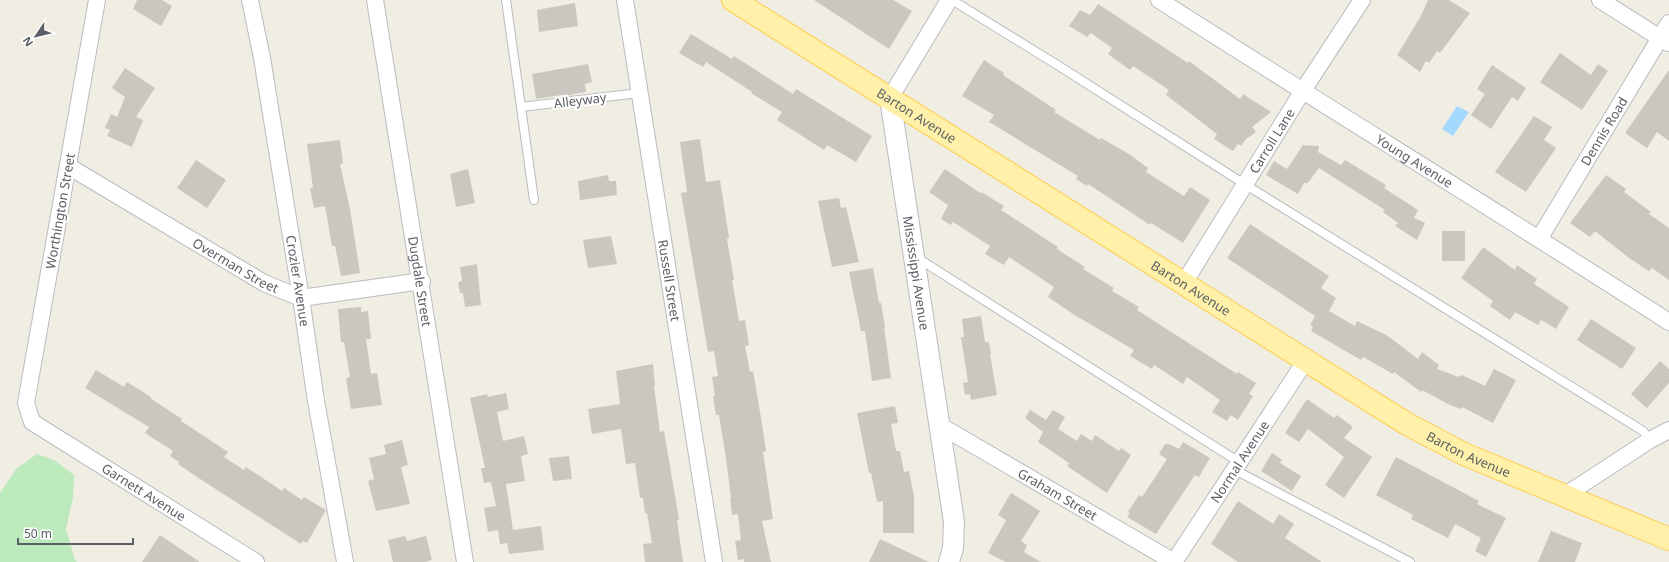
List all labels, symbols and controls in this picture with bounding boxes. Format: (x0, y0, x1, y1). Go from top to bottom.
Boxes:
north arrow (16, 16, 56, 56)
text: N (19, 34, 36, 50)
street label: Barton Avenue (873, 84, 960, 147)
street label: Alleyway (553, 88, 608, 112)
street label: Dennis Road (1576, 93, 1632, 169)
street label: Carroll Lane (1245, 105, 1299, 177)
street label: Young Avenue (1373, 130, 1457, 192)
street label: Worthington Street (41, 151, 79, 270)
street label: Mississippi Avenue (899, 215, 934, 331)
street label: Overman Street (189, 233, 282, 297)
street label: Crozier Avenue (282, 234, 314, 328)
street label: Dugdale Street (404, 235, 436, 328)
street label: Russell Street (654, 238, 685, 323)
street label: Barton Avenue (1148, 256, 1234, 320)
street label: Normal Avenue (1206, 417, 1273, 506)
street label: Barton Avenue (1423, 427, 1513, 481)
street label: Garnett Avenue (98, 459, 189, 525)
street label: Graham Street (1015, 464, 1101, 524)
scale bar (18, 520, 133, 546)
text: 50 m (24, 525, 52, 542)

